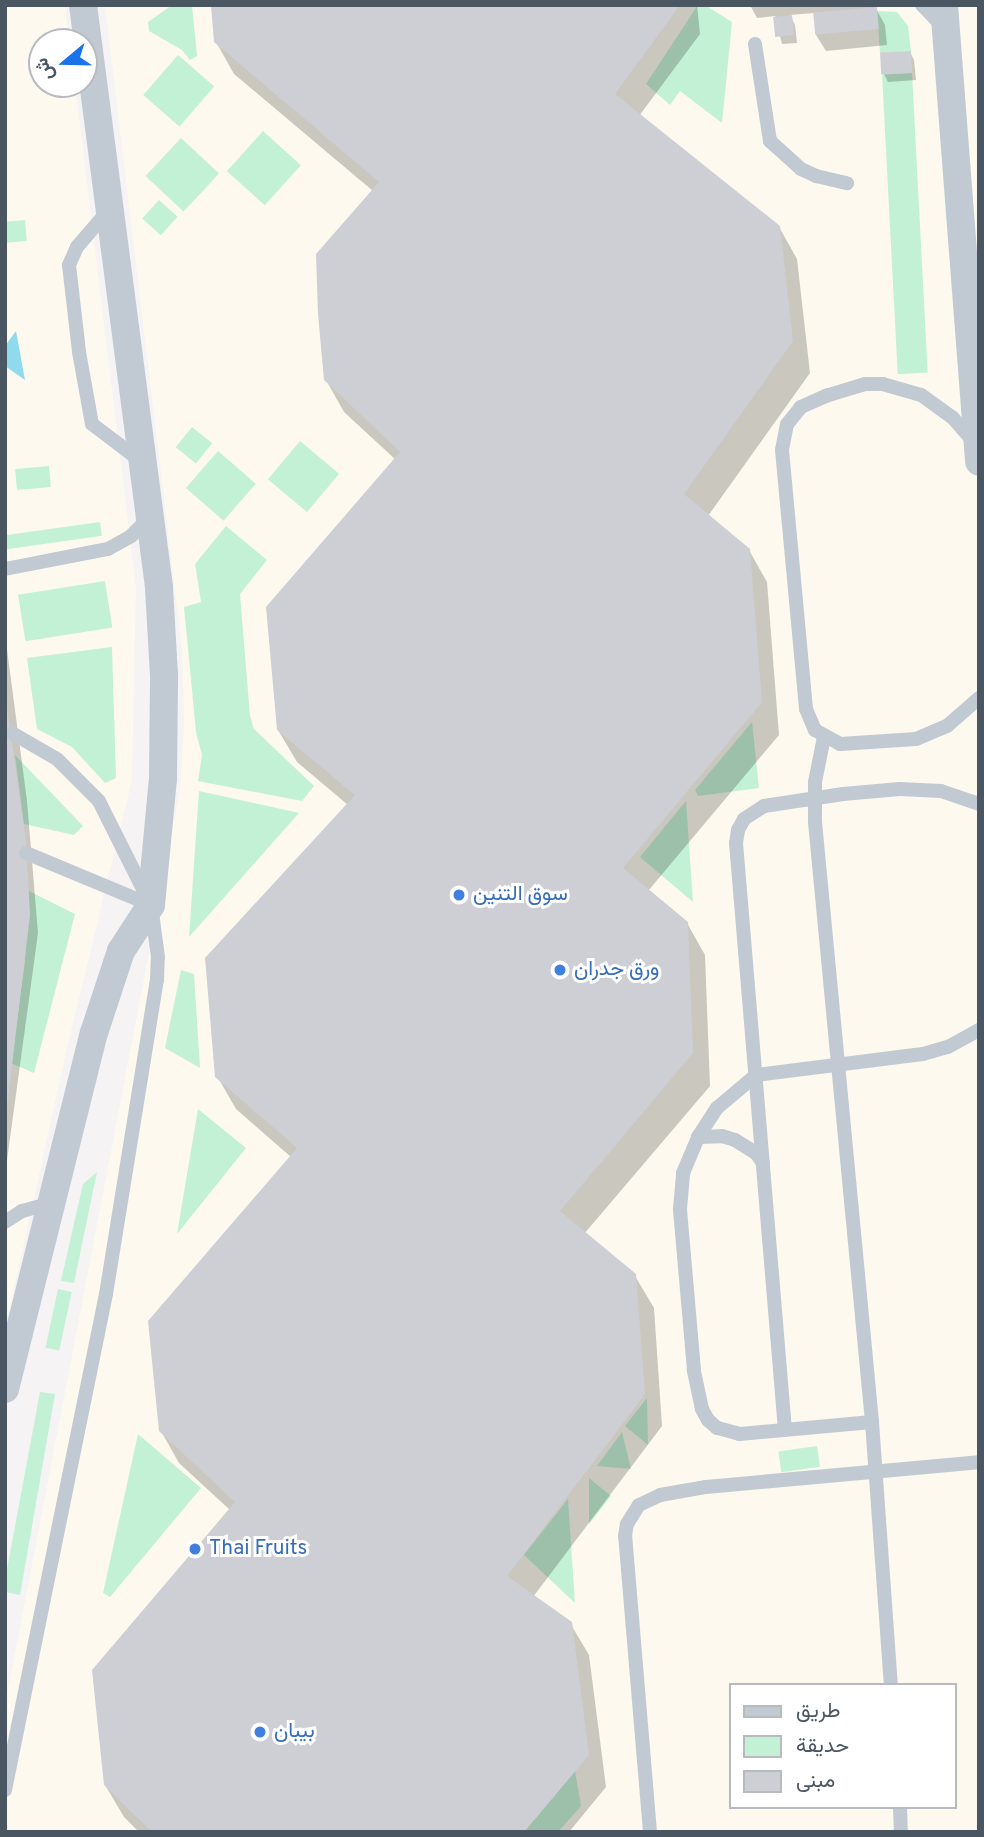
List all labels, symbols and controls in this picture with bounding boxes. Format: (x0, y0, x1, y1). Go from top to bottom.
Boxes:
north arrow (28, 28, 98, 98)
text: ش (30, 54, 60, 84)
place label: سوق التنين (473, 882, 568, 908)
marker: سوق التنين (451, 887, 467, 903)
place label: ورق جدران (574, 957, 659, 983)
marker: ورق جدران (552, 962, 568, 978)
place label: Thai Fruits (209, 1536, 307, 1562)
marker: Thai Fruits (187, 1541, 203, 1557)
legend (729, 1683, 956, 1809)
text: طريق (796, 1698, 841, 1725)
place label: بيبان (274, 1719, 315, 1745)
marker: بيبان (252, 1724, 268, 1740)
text: حديقة (796, 1733, 849, 1760)
text: مبنى (796, 1768, 835, 1795)

